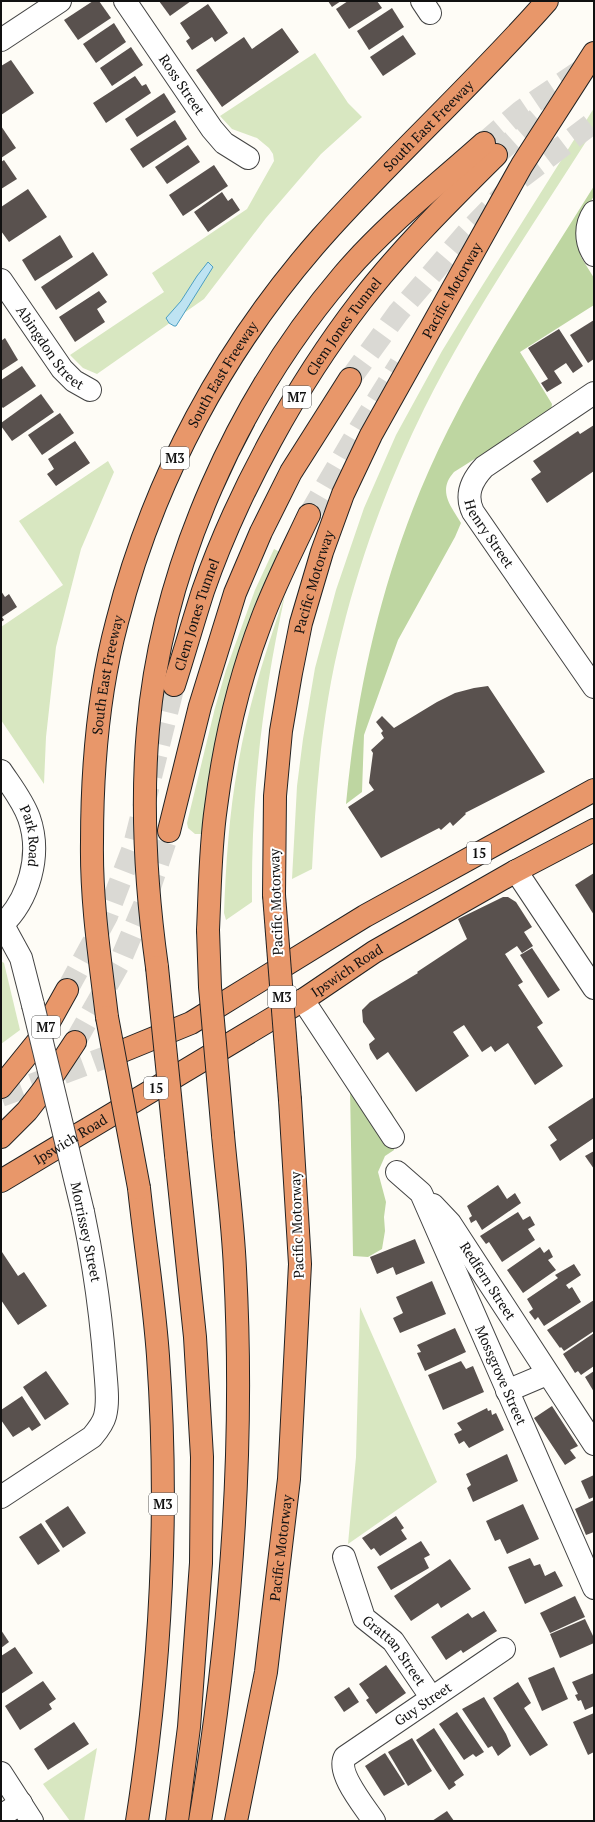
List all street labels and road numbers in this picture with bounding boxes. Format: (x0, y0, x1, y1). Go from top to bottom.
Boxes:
street label: Ross Street (155, 50, 210, 119)
street label: South East Freeway (378, 75, 478, 175)
street label: Pacific Motorway (417, 238, 486, 341)
street label: Clem Jones Tunnel (301, 273, 385, 379)
street label: Abingdon Street (12, 302, 88, 394)
street label: South East Freeway (183, 316, 262, 431)
road number: M7 (283, 386, 311, 408)
road number: M3 (161, 447, 189, 469)
street label: Henry Street (460, 497, 519, 572)
street label: Pacific Motorway (289, 527, 338, 635)
street label: Clem Jones Tunnel (169, 555, 223, 673)
street label: South East Freeway (87, 612, 128, 736)
street label: Park Road (16, 802, 44, 869)
road number: 15 (467, 842, 491, 864)
street label: Pacific Motorway (264, 847, 287, 956)
street label: Ipswich Road (307, 939, 386, 1001)
road number: M3 (268, 986, 296, 1008)
road number: M7 (32, 1016, 60, 1038)
road number: 15 (144, 1077, 168, 1099)
street label: Ipswich Road (30, 1109, 111, 1168)
street label: Pacific Motorway (285, 1170, 308, 1279)
street label: Morrissey Street (67, 1180, 107, 1284)
street label: Redfern Street (456, 1238, 521, 1324)
street label: Mossgrove Street (471, 1322, 532, 1429)
road number: M3 (149, 1493, 177, 1515)
street label: Pacific Motorway (265, 1493, 296, 1602)
street label: Grattan Street (359, 1610, 431, 1690)
street label: Guy Street (390, 1677, 456, 1730)

